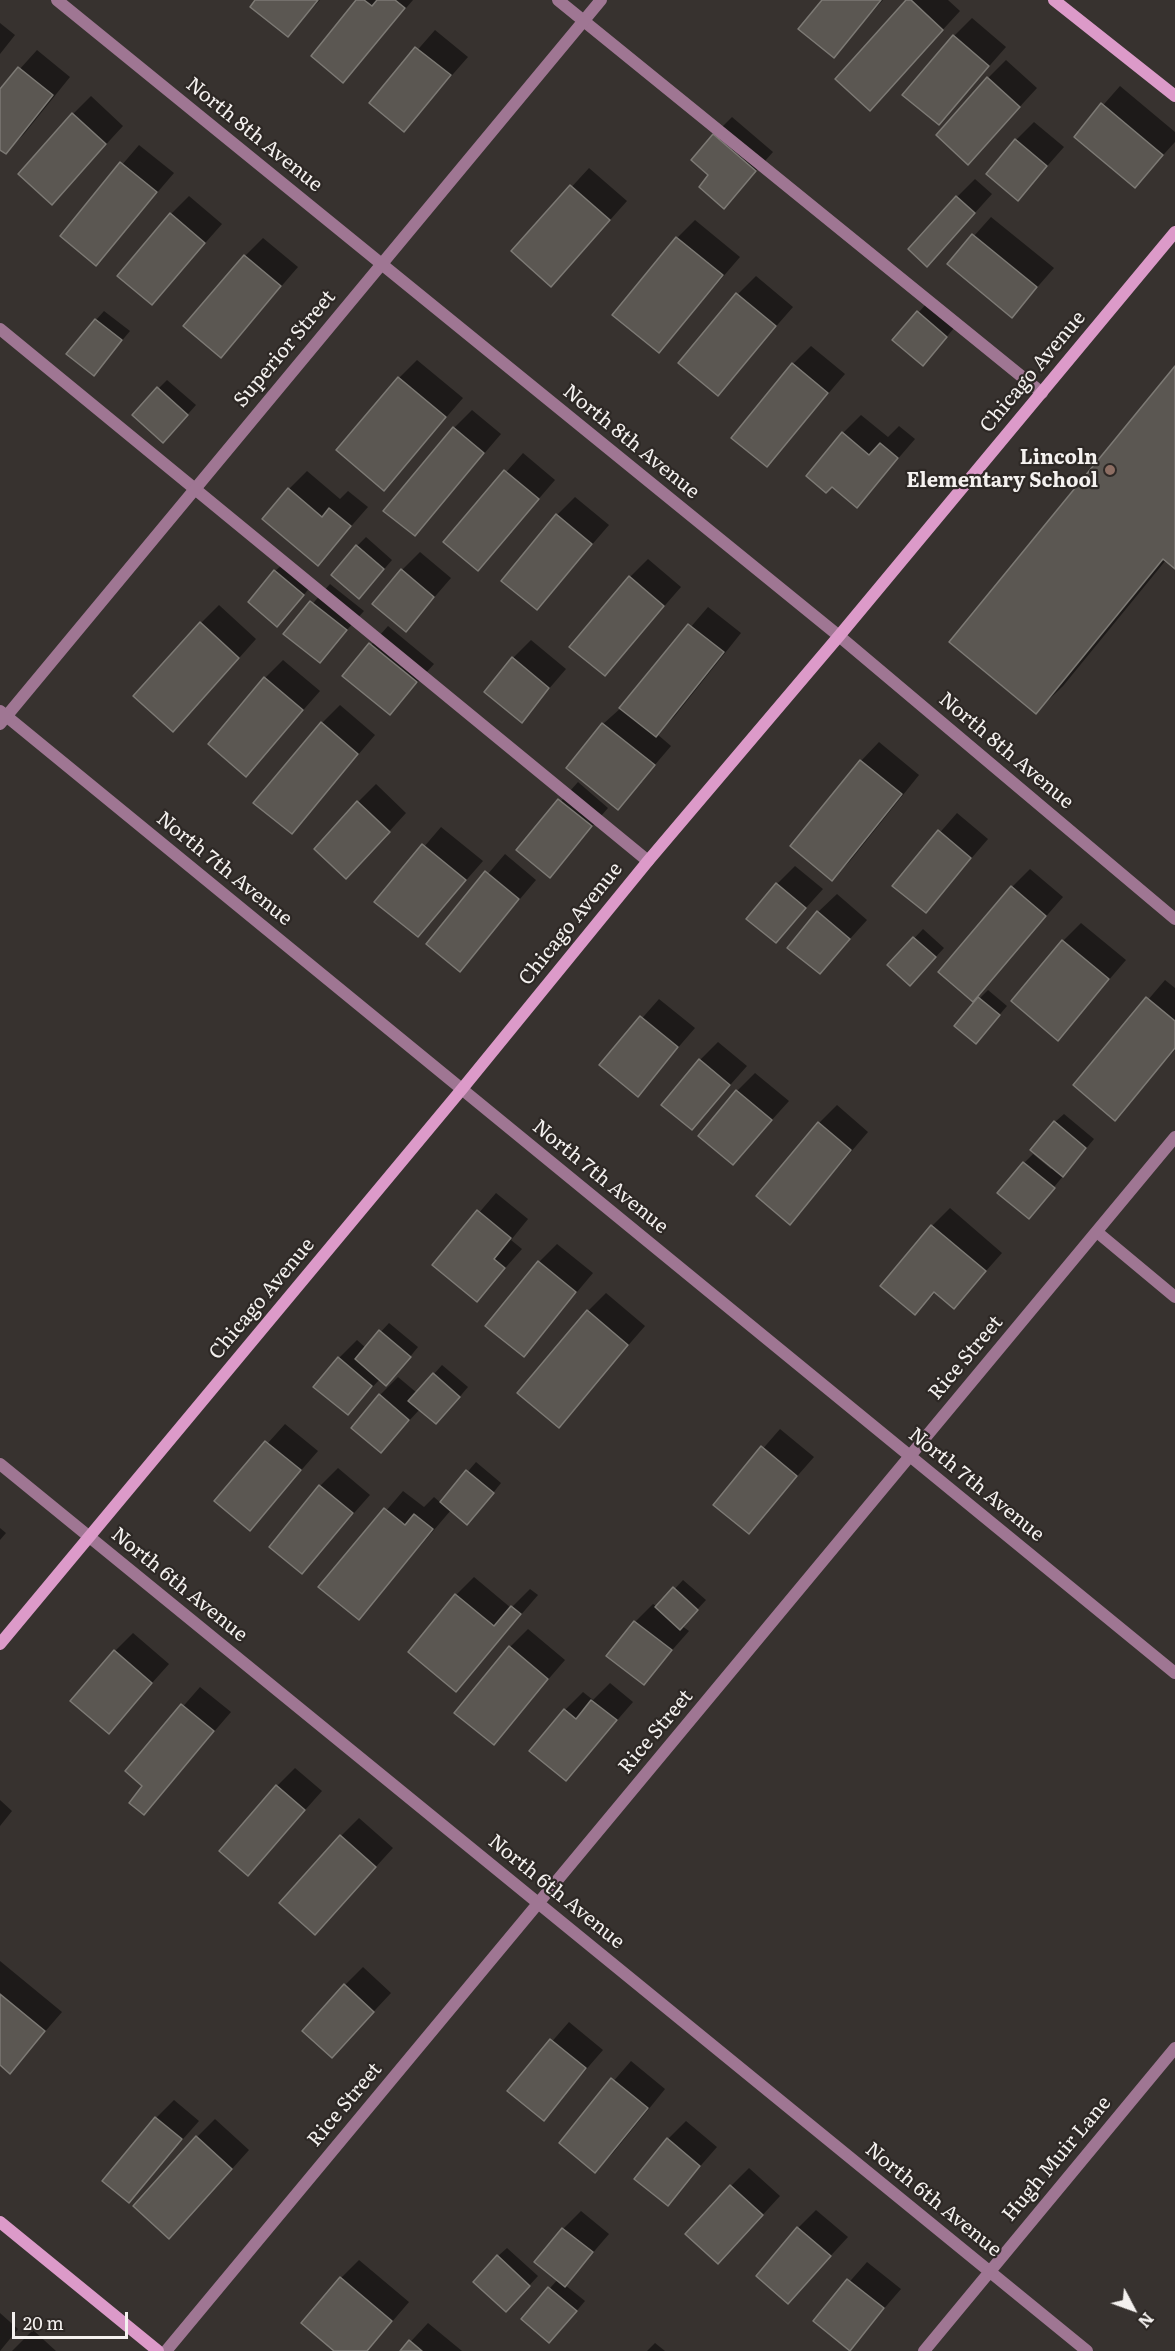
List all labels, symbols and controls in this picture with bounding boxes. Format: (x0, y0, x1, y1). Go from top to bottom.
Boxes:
street label: North 8th Avenue (181, 73, 327, 197)
street label: Superior Street (229, 286, 341, 412)
street label: Chicago Avenue (975, 306, 1091, 438)
street label: North 8th Avenue (558, 380, 704, 504)
place label: Lincoln Elementary School (906, 446, 1098, 493)
marker: Lincoln Elementary School (1103, 463, 1117, 477)
street label: North 8th Avenue (934, 688, 1078, 814)
street label: North 7th Avenue (151, 807, 297, 931)
street label: Chicago Avenue (514, 858, 628, 990)
street label: North 7th Avenue (527, 1115, 673, 1239)
street label: Chicago Avenue (204, 1233, 320, 1365)
street label: Rice Street (924, 1311, 1008, 1405)
street label: North 7th Avenue (903, 1423, 1049, 1547)
street label: North 6th Avenue (106, 1523, 252, 1647)
street label: Rice Street (614, 1685, 698, 1779)
street label: North 6th Avenue (483, 1830, 629, 1954)
street label: Rice Street (303, 2058, 387, 2152)
street label: Hugh Muir Lane (998, 2092, 1116, 2226)
street label: North 6th Avenue (860, 2138, 1006, 2262)
north arrow (1103, 2279, 1163, 2339)
scale bar (15, 2300, 130, 2338)
text: N (1133, 2308, 1160, 2334)
text: 20 m (23, 2309, 64, 2336)

